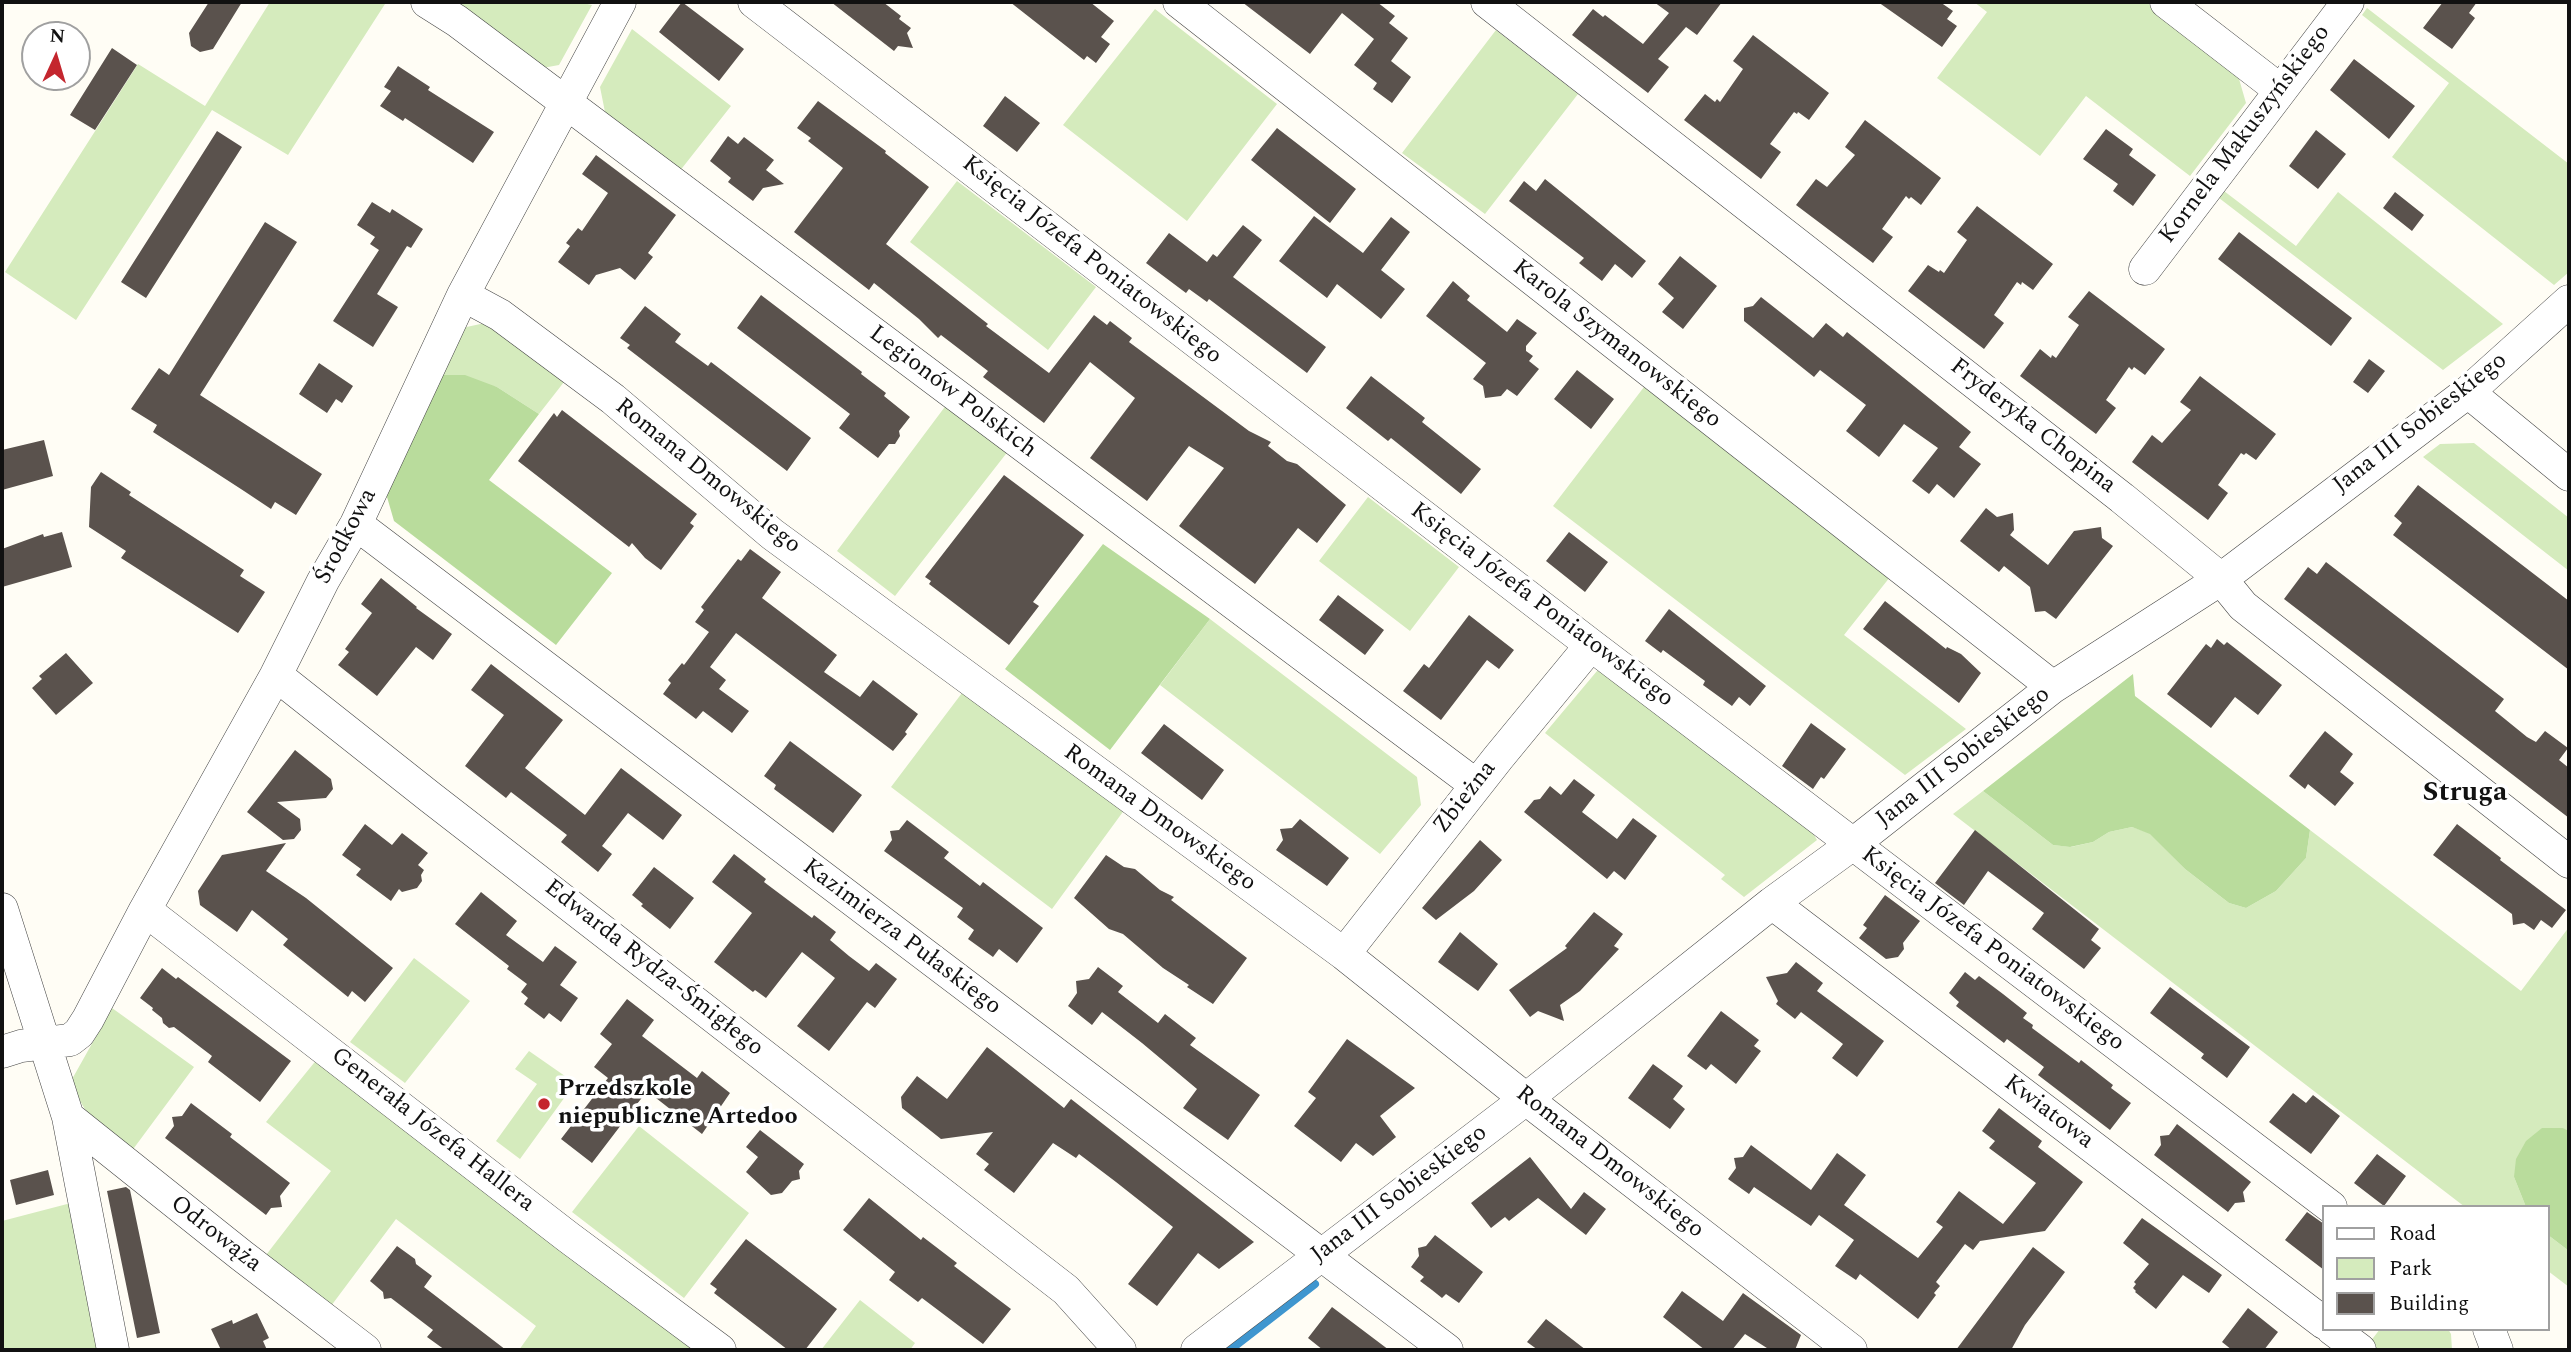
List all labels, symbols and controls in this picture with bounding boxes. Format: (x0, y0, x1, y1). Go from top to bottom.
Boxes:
street label: Kornela Makuszyńskiego (2154, 20, 2338, 250)
north arrow (21, 21, 91, 91)
text: N (49, 22, 66, 52)
street label: Księcia Józefa Poniatowskiego (955, 150, 1227, 372)
street label: Karola Szymanowskiego (1506, 254, 1726, 436)
street label: Legionów Polskich (862, 321, 1042, 465)
street label: Jana III Sobieskiego (2328, 347, 2514, 501)
street label: Fryderyka Chopina (1943, 353, 2121, 501)
street label: Romana Dmowskiego (608, 393, 806, 561)
street label: Środkowa (310, 484, 384, 590)
street label: Księcia Józefa Poniatowskiego (1404, 498, 1678, 714)
street label: Jana III Sobieskiego (1871, 681, 2057, 835)
street label: Romana Dmowskiego (1057, 739, 1261, 899)
street label: Zbieżna (1429, 756, 1503, 840)
district label: Struga (2423, 778, 2507, 812)
street label: Księcia Józefa Poniatowskiego (1855, 842, 2129, 1058)
street label: Kazimierza Pułaskiego (796, 854, 1006, 1022)
street label: Edwarda Rydza-Śmigłego (538, 874, 768, 1064)
street label: Generała Józefa Hallera (324, 1043, 540, 1219)
street label: Kwiatowa (1997, 1070, 2099, 1156)
place label: Przedszkole niepubliczne Artedoo (558, 1076, 798, 1132)
street label: Romana Dmowskiego (1509, 1080, 1709, 1246)
marker: Przedszkole niepubliczne Artedoo (536, 1096, 552, 1112)
street label: Jana III Sobieskiego (1306, 1119, 1494, 1271)
street label: Odrowąża (164, 1190, 266, 1280)
legend (2322, 1205, 2550, 1331)
text: Road (2389, 1218, 2436, 1250)
text: Park (2389, 1253, 2432, 1285)
text: Building (2389, 1288, 2469, 1320)

